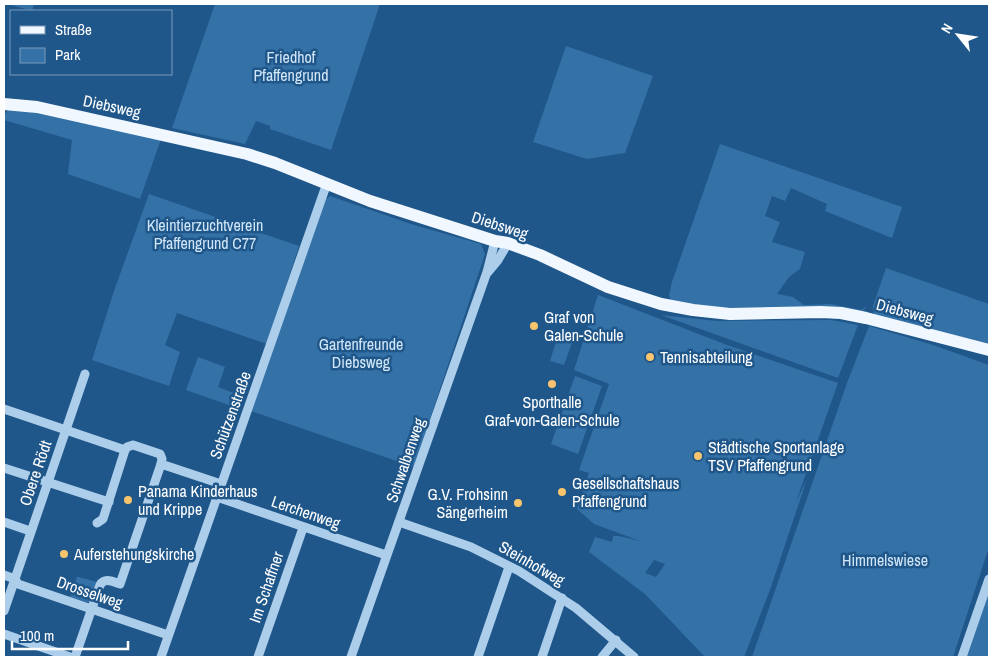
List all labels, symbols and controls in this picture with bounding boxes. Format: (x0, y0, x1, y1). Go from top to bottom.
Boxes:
legend (10, 10, 172, 75)
north arrow (933, 10, 983, 60)
text: Straße (55, 19, 92, 40)
text: N (937, 20, 957, 37)
text: Park (55, 44, 81, 65)
park label: Friedhof Pfaffengrund (254, 46, 328, 86)
street label: Diebsweg (81, 89, 144, 123)
street label: Diebsweg (469, 206, 532, 245)
park label: Kleintierzuchtverein Pfaffengrund C77 (147, 214, 263, 254)
street label: Diebsweg (874, 293, 937, 329)
place label: Graf von Galen-Schule (544, 306, 624, 346)
marker: Graf von Galen-Schule (528, 320, 540, 332)
park label: Gartenfreunde Diebsweg (319, 333, 403, 373)
place label: Tennisabteilung (660, 346, 753, 368)
marker: Tennisabteilung (644, 351, 656, 363)
street label: Schützenstraße (204, 368, 256, 462)
marker: Sporthalle Graf-von-Galen-Schule (546, 378, 558, 390)
place label: Sporthalle Graf-von-Galen-Schule (485, 391, 619, 431)
street label: Schwalbenweg (380, 414, 430, 505)
place label: Städtische Sportanlage TSV Pfaffengrund (708, 436, 844, 476)
street label: Obere Rödt (14, 437, 57, 509)
marker: Städtische Sportanlage TSV Pfaffengrund (692, 450, 704, 462)
place label: Gesellschaftshaus Pfaffengrund (572, 472, 679, 512)
place label: Panama Kinderhaus und Krippe (138, 480, 258, 520)
place label: G.V. Frohsinn Sängerheim (428, 483, 508, 523)
marker: Gesellschaftshaus Pfaffengrund (556, 486, 568, 498)
street label: Lerchenweg (269, 490, 344, 534)
marker: Panama Kinderhaus und Krippe (122, 494, 134, 506)
marker: G.V. Frohsinn Sängerheim (512, 497, 524, 509)
street label: Steinhofweg (495, 535, 570, 591)
place label: Auferstehungskirche (73, 543, 194, 565)
marker: Auferstehungskirche (58, 548, 70, 560)
street label: Im Schaffner (244, 548, 289, 626)
park label: Himmelswiese (842, 549, 928, 571)
street label: Drosselweg (54, 570, 127, 614)
scale bar (12, 618, 129, 650)
text: 100 m (20, 625, 54, 646)

